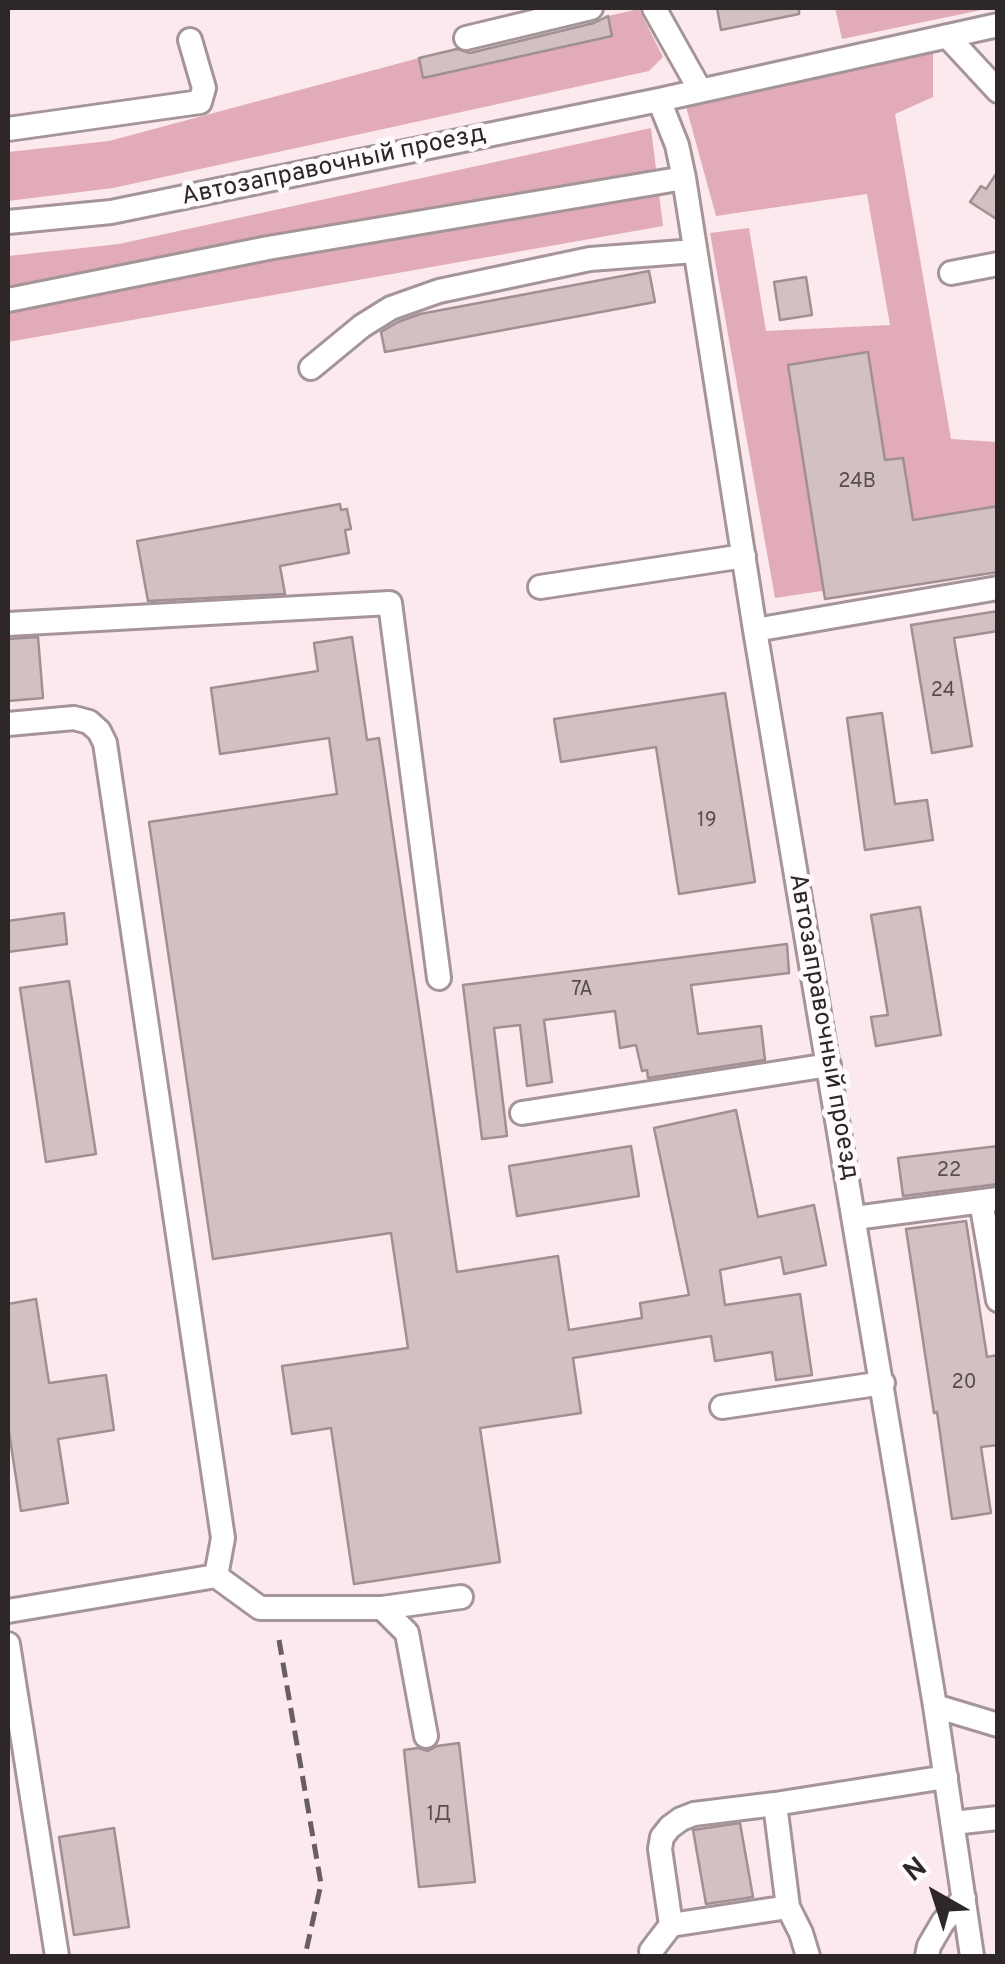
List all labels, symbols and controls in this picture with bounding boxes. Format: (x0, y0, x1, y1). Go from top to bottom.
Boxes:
street label: Автозаправочный проезд (179, 120, 489, 214)
house number: 24В (838, 471, 876, 495)
house number: 24 (931, 680, 955, 704)
house number: 19 (697, 810, 717, 834)
street label: Автозаправочный проезд (780, 872, 864, 1182)
house number: 7А (571, 979, 593, 1003)
house number: 22 (937, 1160, 961, 1184)
house number: 20 (951, 1372, 977, 1396)
house number: 1Д (427, 1804, 451, 1828)
north arrow (885, 1844, 985, 1944)
text: N (897, 1850, 935, 1891)

